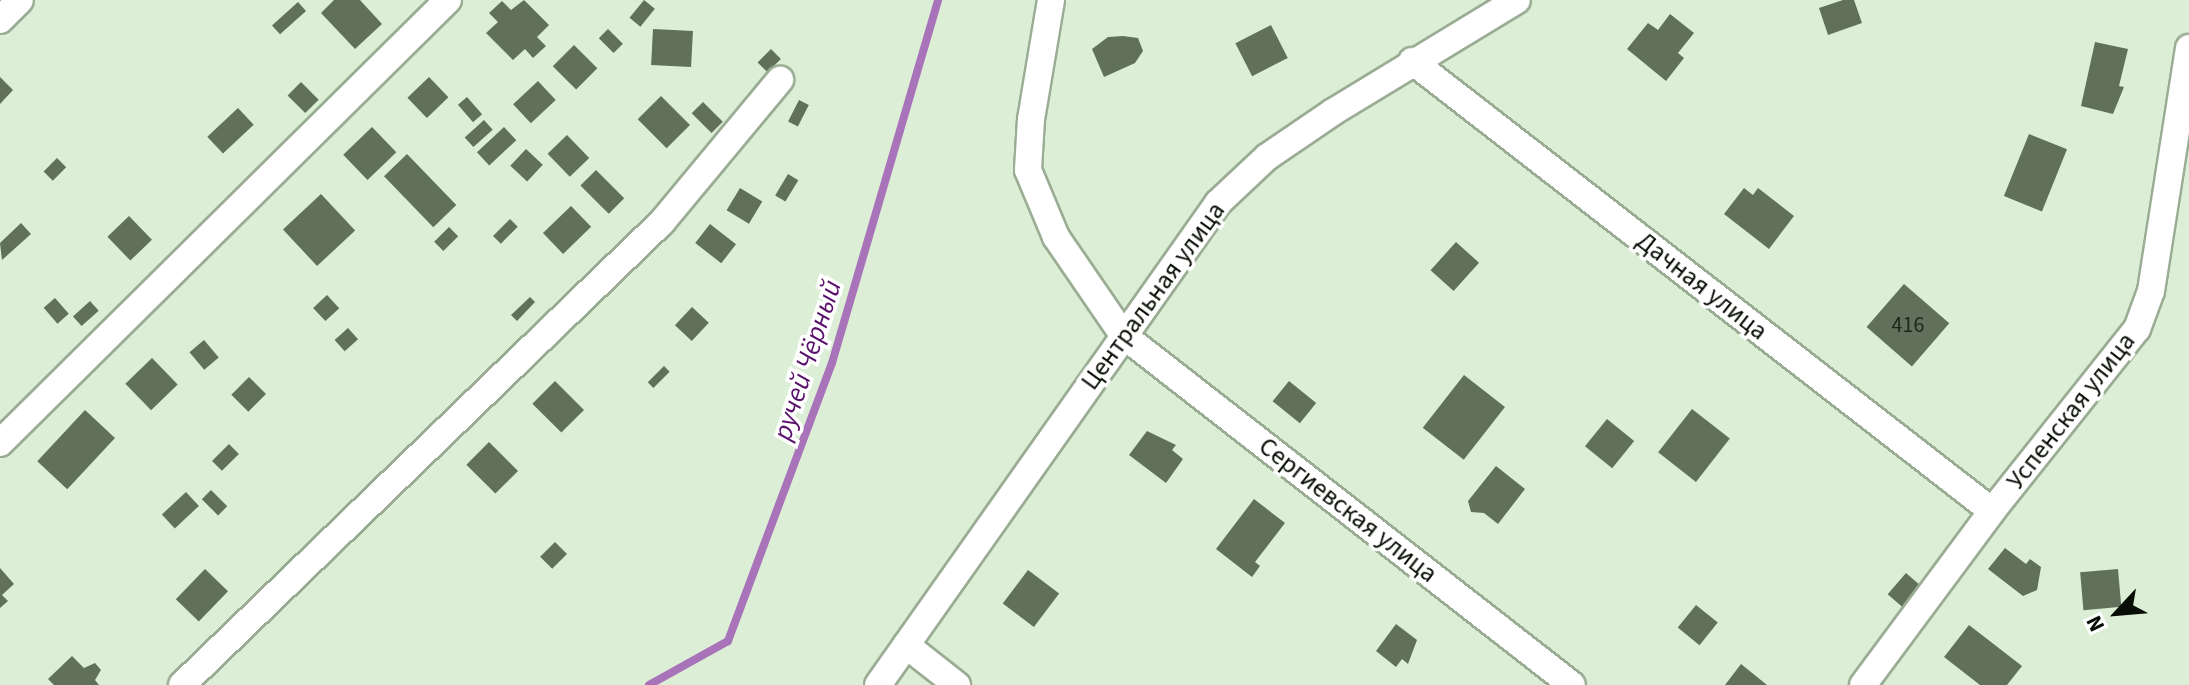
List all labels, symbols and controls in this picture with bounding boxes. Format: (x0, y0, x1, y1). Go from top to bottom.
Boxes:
street label: Центральная улица (1074, 196, 1232, 396)
street label: Дачная улица (1630, 225, 1774, 347)
water label: ручей Чёрный (765, 276, 849, 444)
house number: 416 (1892, 313, 1924, 339)
street label: Успенская улица (2000, 326, 2142, 496)
street label: Сергиевская улица (1253, 431, 1443, 589)
north arrow (2077, 573, 2157, 653)
text: N (2078, 610, 2113, 637)

